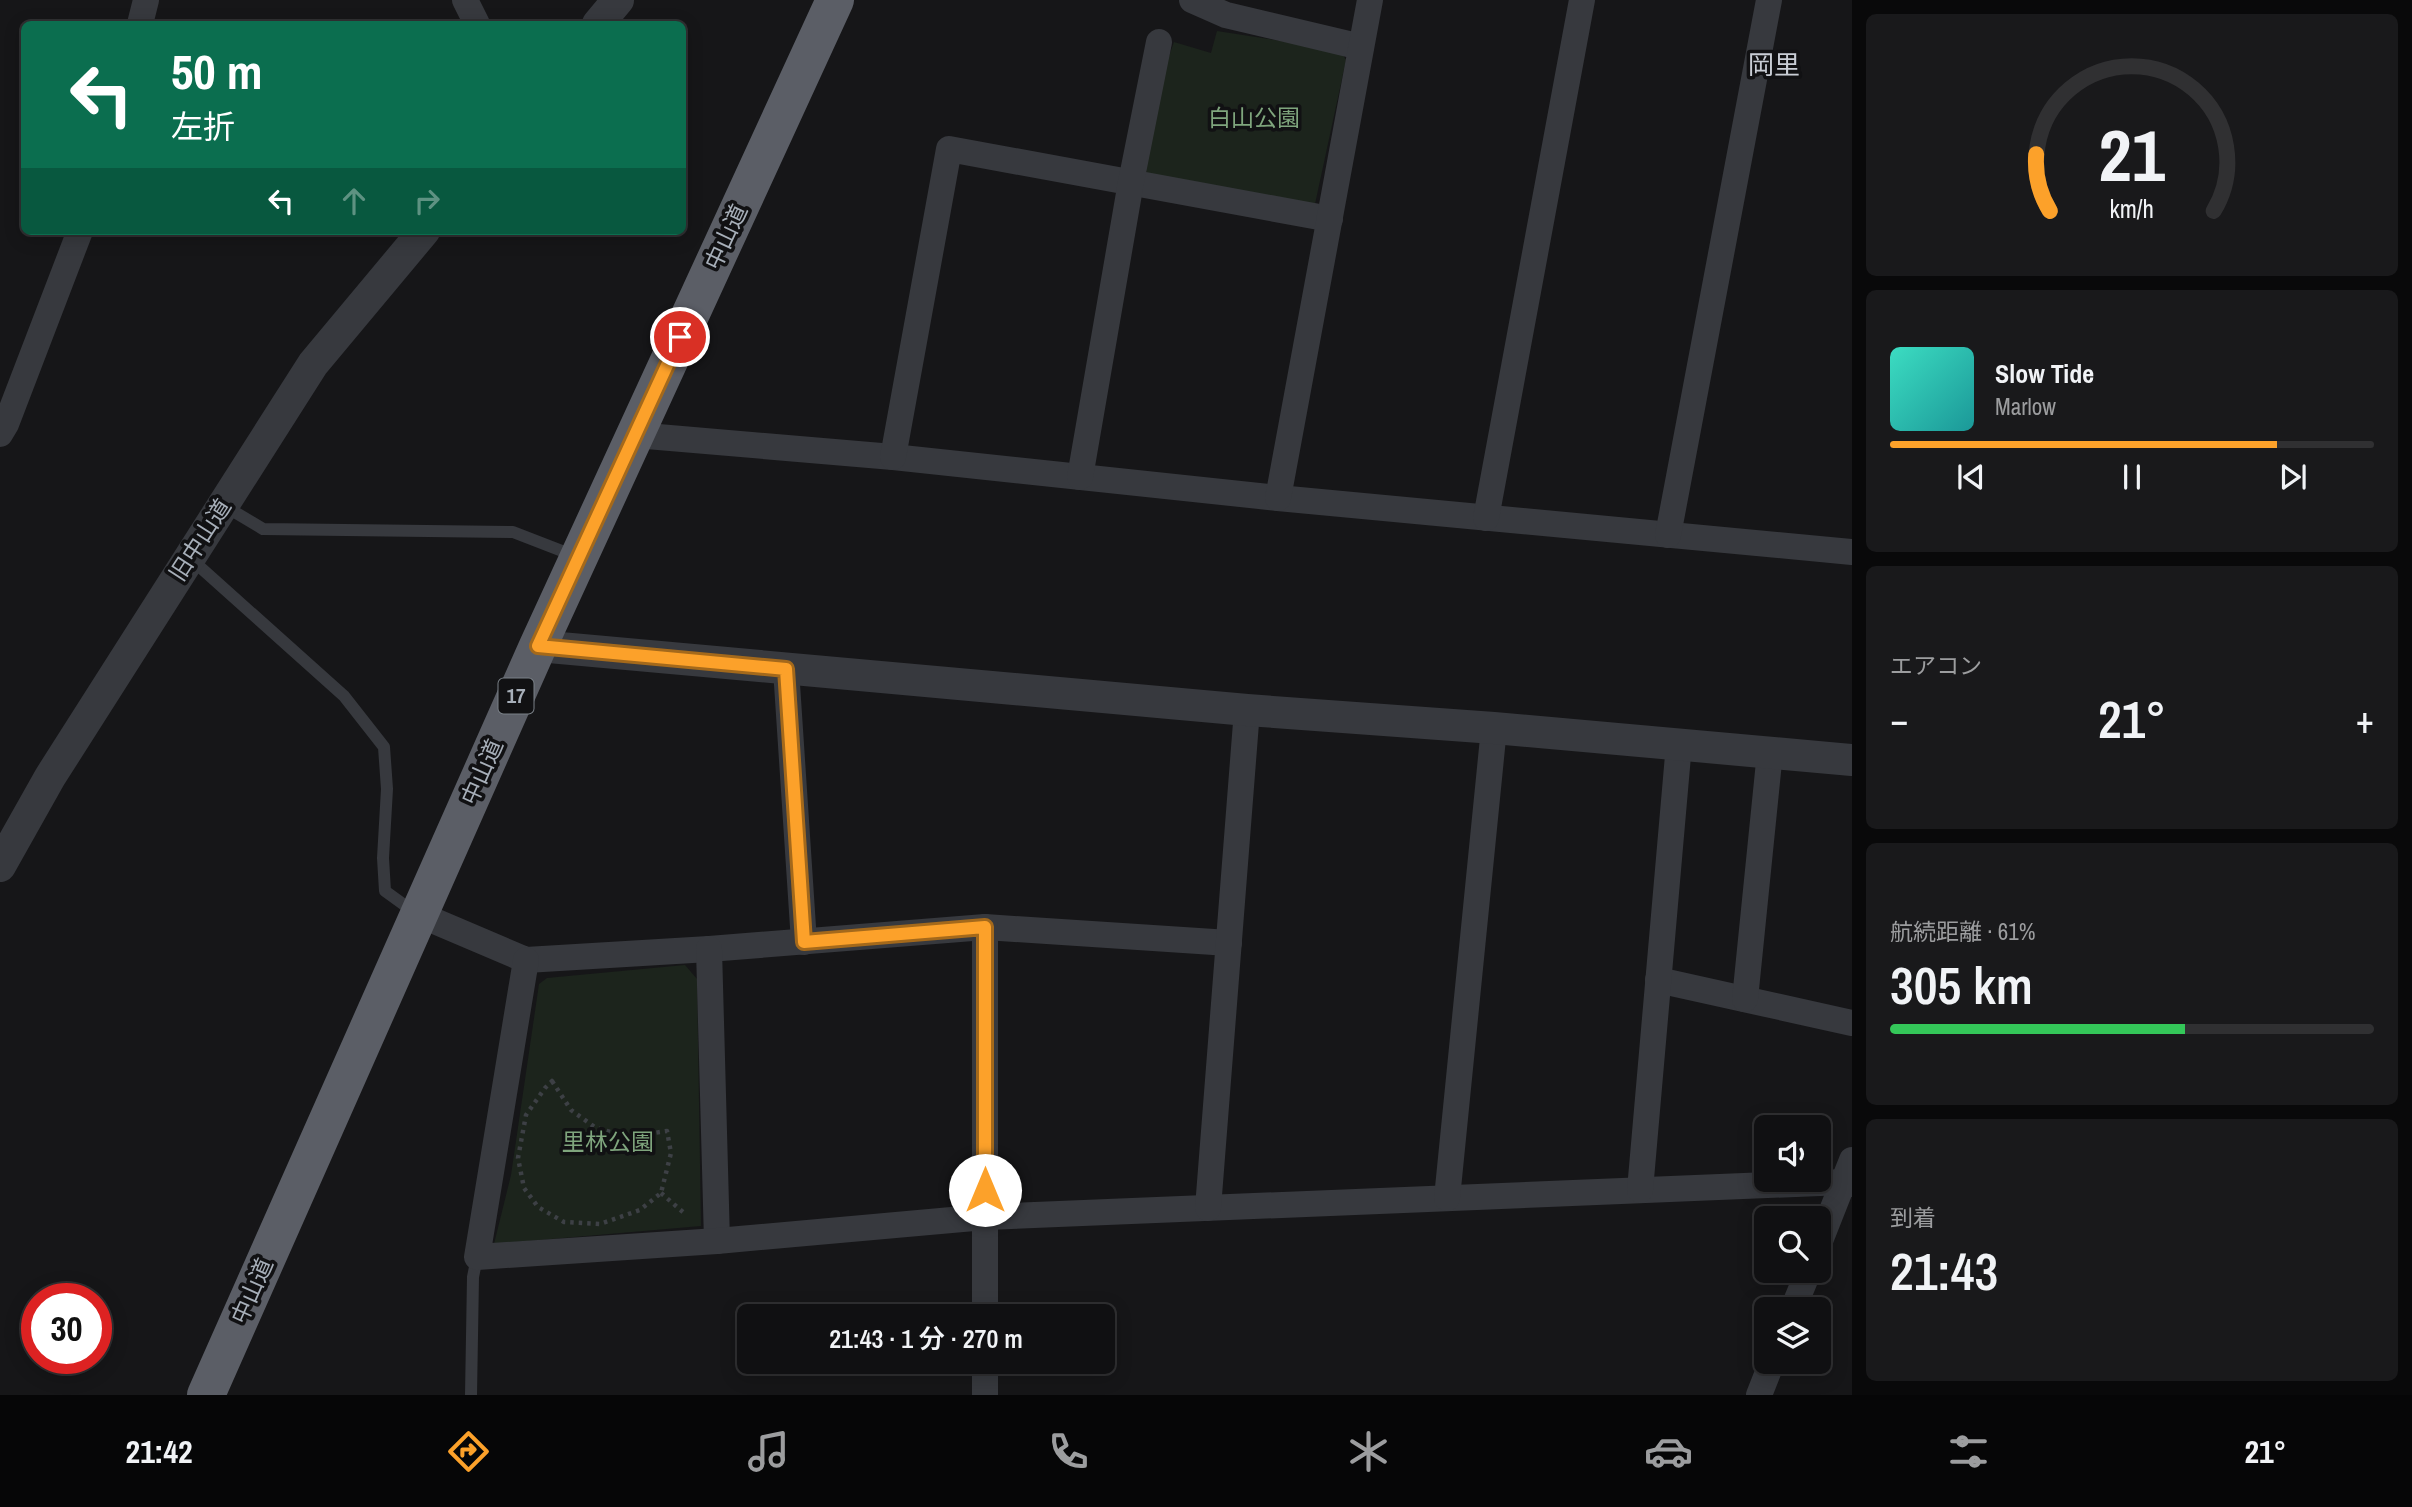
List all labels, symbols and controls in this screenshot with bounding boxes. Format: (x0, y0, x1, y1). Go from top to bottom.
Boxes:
text: 50 m (171, 38, 263, 104)
district label: 岡里 (1748, 47, 1800, 82)
icon: left (56, 49, 147, 140)
park label: 白山公園 (1208, 102, 1300, 133)
text: 左折 (171, 105, 235, 148)
text: 21 (2099, 106, 2166, 204)
icon: left (262, 182, 300, 220)
icon: ahead (335, 182, 373, 220)
icon: right (408, 182, 446, 220)
text: km/h (2110, 192, 2154, 226)
street label: 中山道 (697, 199, 754, 275)
pin (650, 307, 710, 367)
icon: arrive (661, 318, 699, 356)
text: Slow Tide (1995, 356, 2094, 391)
text: Marlow (1995, 391, 2056, 422)
icon: previous (1952, 458, 1990, 496)
icon: pause (2113, 458, 2151, 496)
icon: next (2274, 458, 2312, 496)
street label: 旧中山道 (162, 493, 238, 587)
text: エアコン (1890, 650, 1982, 681)
road number: 17 (498, 678, 534, 714)
text: 21° (2098, 684, 2166, 754)
text: − (1890, 694, 1908, 745)
text: + (2356, 694, 2374, 745)
street label: 中山道 (453, 734, 510, 810)
text: 航続距離 · 61% (1890, 916, 2035, 947)
text: 305 km (1890, 950, 2033, 1020)
map controls (1754, 1115, 1831, 1374)
button: sound (1754, 1115, 1831, 1192)
park label: 里林公園 (562, 1126, 654, 1157)
position arrow (948, 1153, 1022, 1227)
text: 到着 (1890, 1202, 1936, 1233)
button: search (1754, 1206, 1831, 1283)
text: 21:43 (1890, 1236, 1998, 1306)
street label: 中山道 (223, 1253, 280, 1329)
speed limit sign: 30 (21, 1283, 112, 1374)
button: layers (1754, 1297, 1831, 1374)
text: 21:43 · 1 分 · 270 m (829, 1321, 1023, 1356)
icon: directions (444, 1427, 493, 1476)
icon: music (744, 1427, 793, 1476)
icon: phone (1044, 1427, 1093, 1476)
icon: climate (1344, 1427, 1393, 1476)
icon: car (1644, 1427, 1693, 1476)
icon: filters (1944, 1427, 1993, 1476)
text: 21:42 (126, 1430, 193, 1473)
text: 21° (2244, 1430, 2286, 1473)

